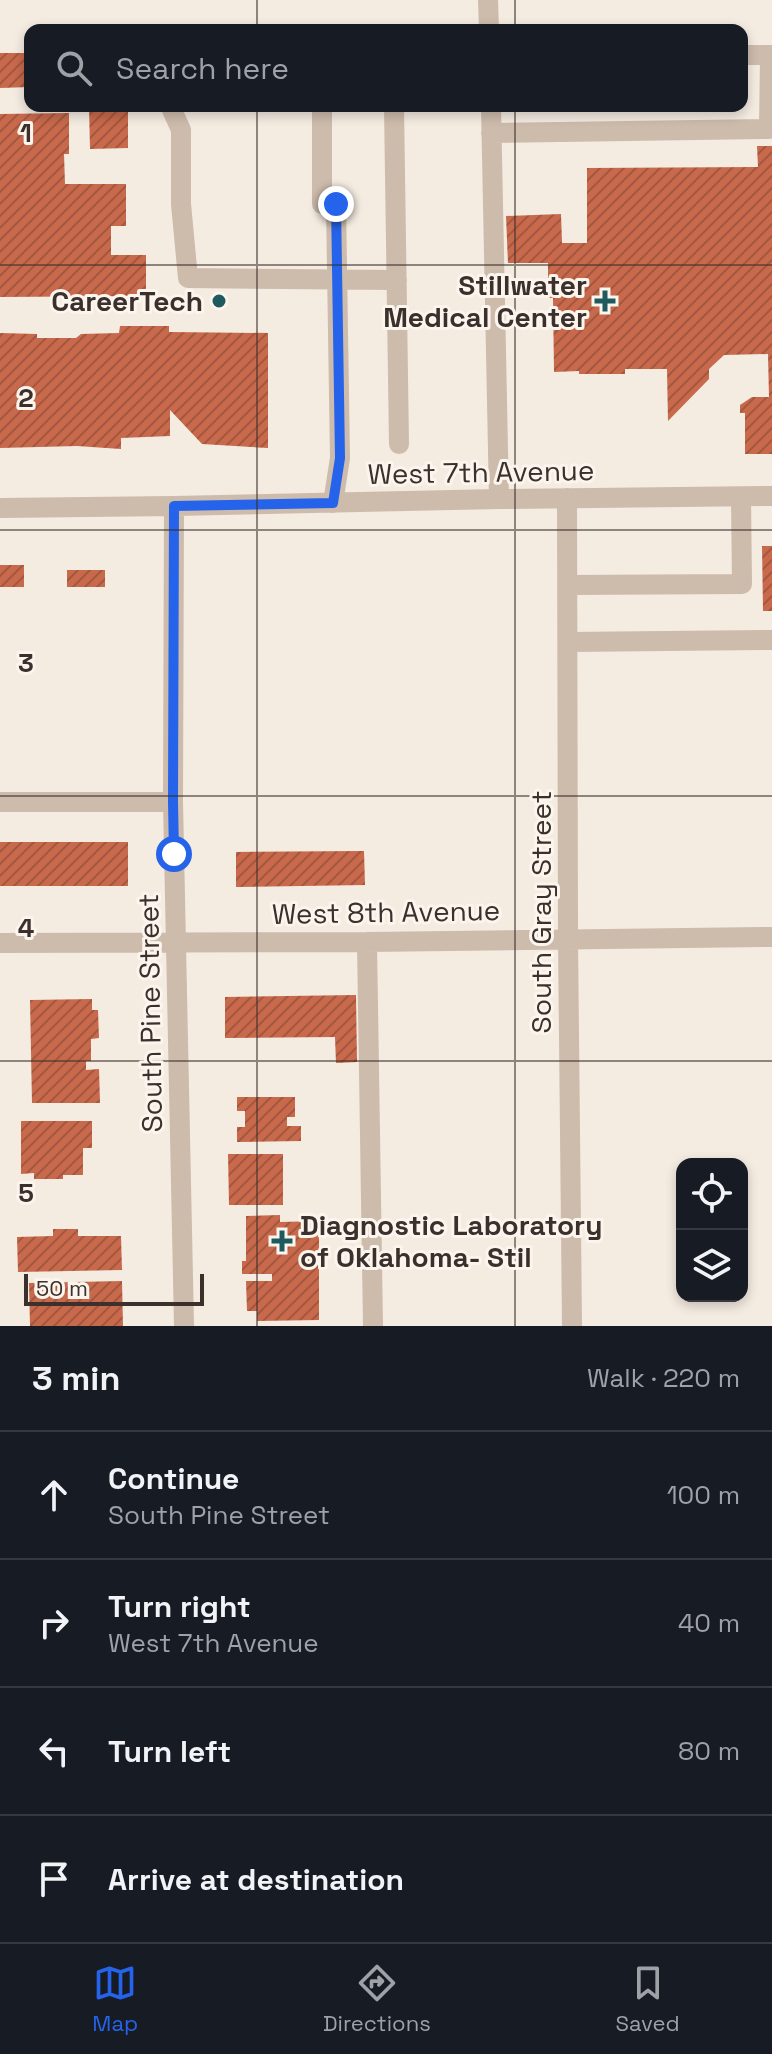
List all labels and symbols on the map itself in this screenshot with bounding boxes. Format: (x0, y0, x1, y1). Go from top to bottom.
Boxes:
text: 1 (20, 116, 32, 150)
route end (318, 186, 354, 222)
place label: Stillwater Medical Center (383, 267, 587, 335)
place label: CareerTech (51, 283, 203, 319)
marker: Stillwater Medical Center (594, 290, 616, 312)
marker: CareerTech (210, 292, 228, 310)
text: 2 (18, 381, 34, 415)
street label: West 7th Avenue (367, 452, 595, 492)
text: 3 (18, 646, 34, 680)
street label: South Gray Street (523, 790, 559, 1034)
route start (156, 836, 192, 872)
street label: West 8th Avenue (272, 892, 500, 932)
street label: South Pine Street (130, 893, 170, 1133)
text: 4 (18, 911, 34, 945)
text: 5 (18, 1176, 34, 1210)
place label: Diagnostic Laboratory of Oklahoma- Stil (300, 1207, 602, 1275)
marker: Diagnostic Laboratory of Oklahoma- Stil (271, 1230, 293, 1252)
scale bar (24, 1270, 204, 1306)

